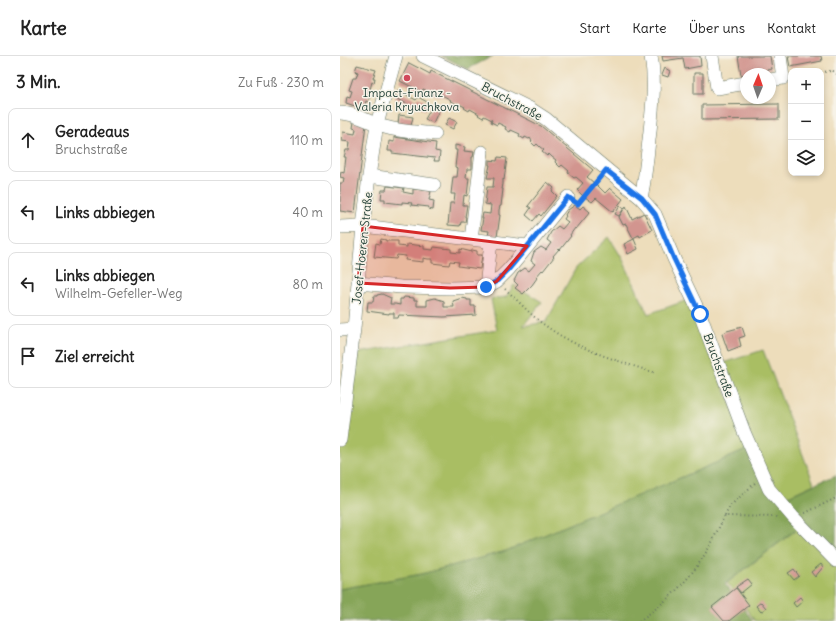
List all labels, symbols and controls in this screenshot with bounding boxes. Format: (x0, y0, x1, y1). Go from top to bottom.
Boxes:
text: Karte (20, 16, 67, 40)
text: Start (580, 19, 610, 37)
text: Karte (632, 19, 667, 37)
text: Über uns (689, 19, 745, 37)
text: Kontakt (767, 19, 816, 37)
north arrow (740, 68, 776, 104)
map controls (788, 68, 824, 176)
button: + (788, 68, 824, 104)
text: 3 Min. (16, 71, 61, 93)
marker: Impact-Finanz - Valeria Kryuchkova (402, 73, 412, 83)
text: Zu Fuß · 230 m (238, 74, 324, 91)
street label: Bruchstraße (479, 79, 545, 123)
place label: Impact-Finanz - Valeria Kryuchkova (355, 85, 460, 114)
button: − (788, 104, 824, 140)
text: Geradeaus (55, 122, 129, 141)
icon: ahead (17, 129, 39, 151)
text: 110 m (290, 132, 323, 149)
button: layers (788, 140, 824, 176)
text: Bruchstraße (55, 141, 127, 158)
street label: Josef-Hoeren-Straße (349, 191, 375, 305)
icon: left (17, 201, 39, 223)
text: Links abbiegen (55, 203, 155, 222)
text: 40 m (292, 204, 323, 221)
text: Links abbiegen (55, 266, 155, 285)
icon: left (17, 273, 39, 295)
text: 80 m (292, 276, 323, 293)
route end (477, 278, 495, 296)
text: Wilhelm-Gefeller-Weg (55, 285, 182, 302)
route start (691, 305, 709, 323)
street label: Bruchstraße (701, 331, 737, 399)
icon: arrive (17, 345, 39, 367)
text: Ziel erreicht (55, 347, 134, 366)

